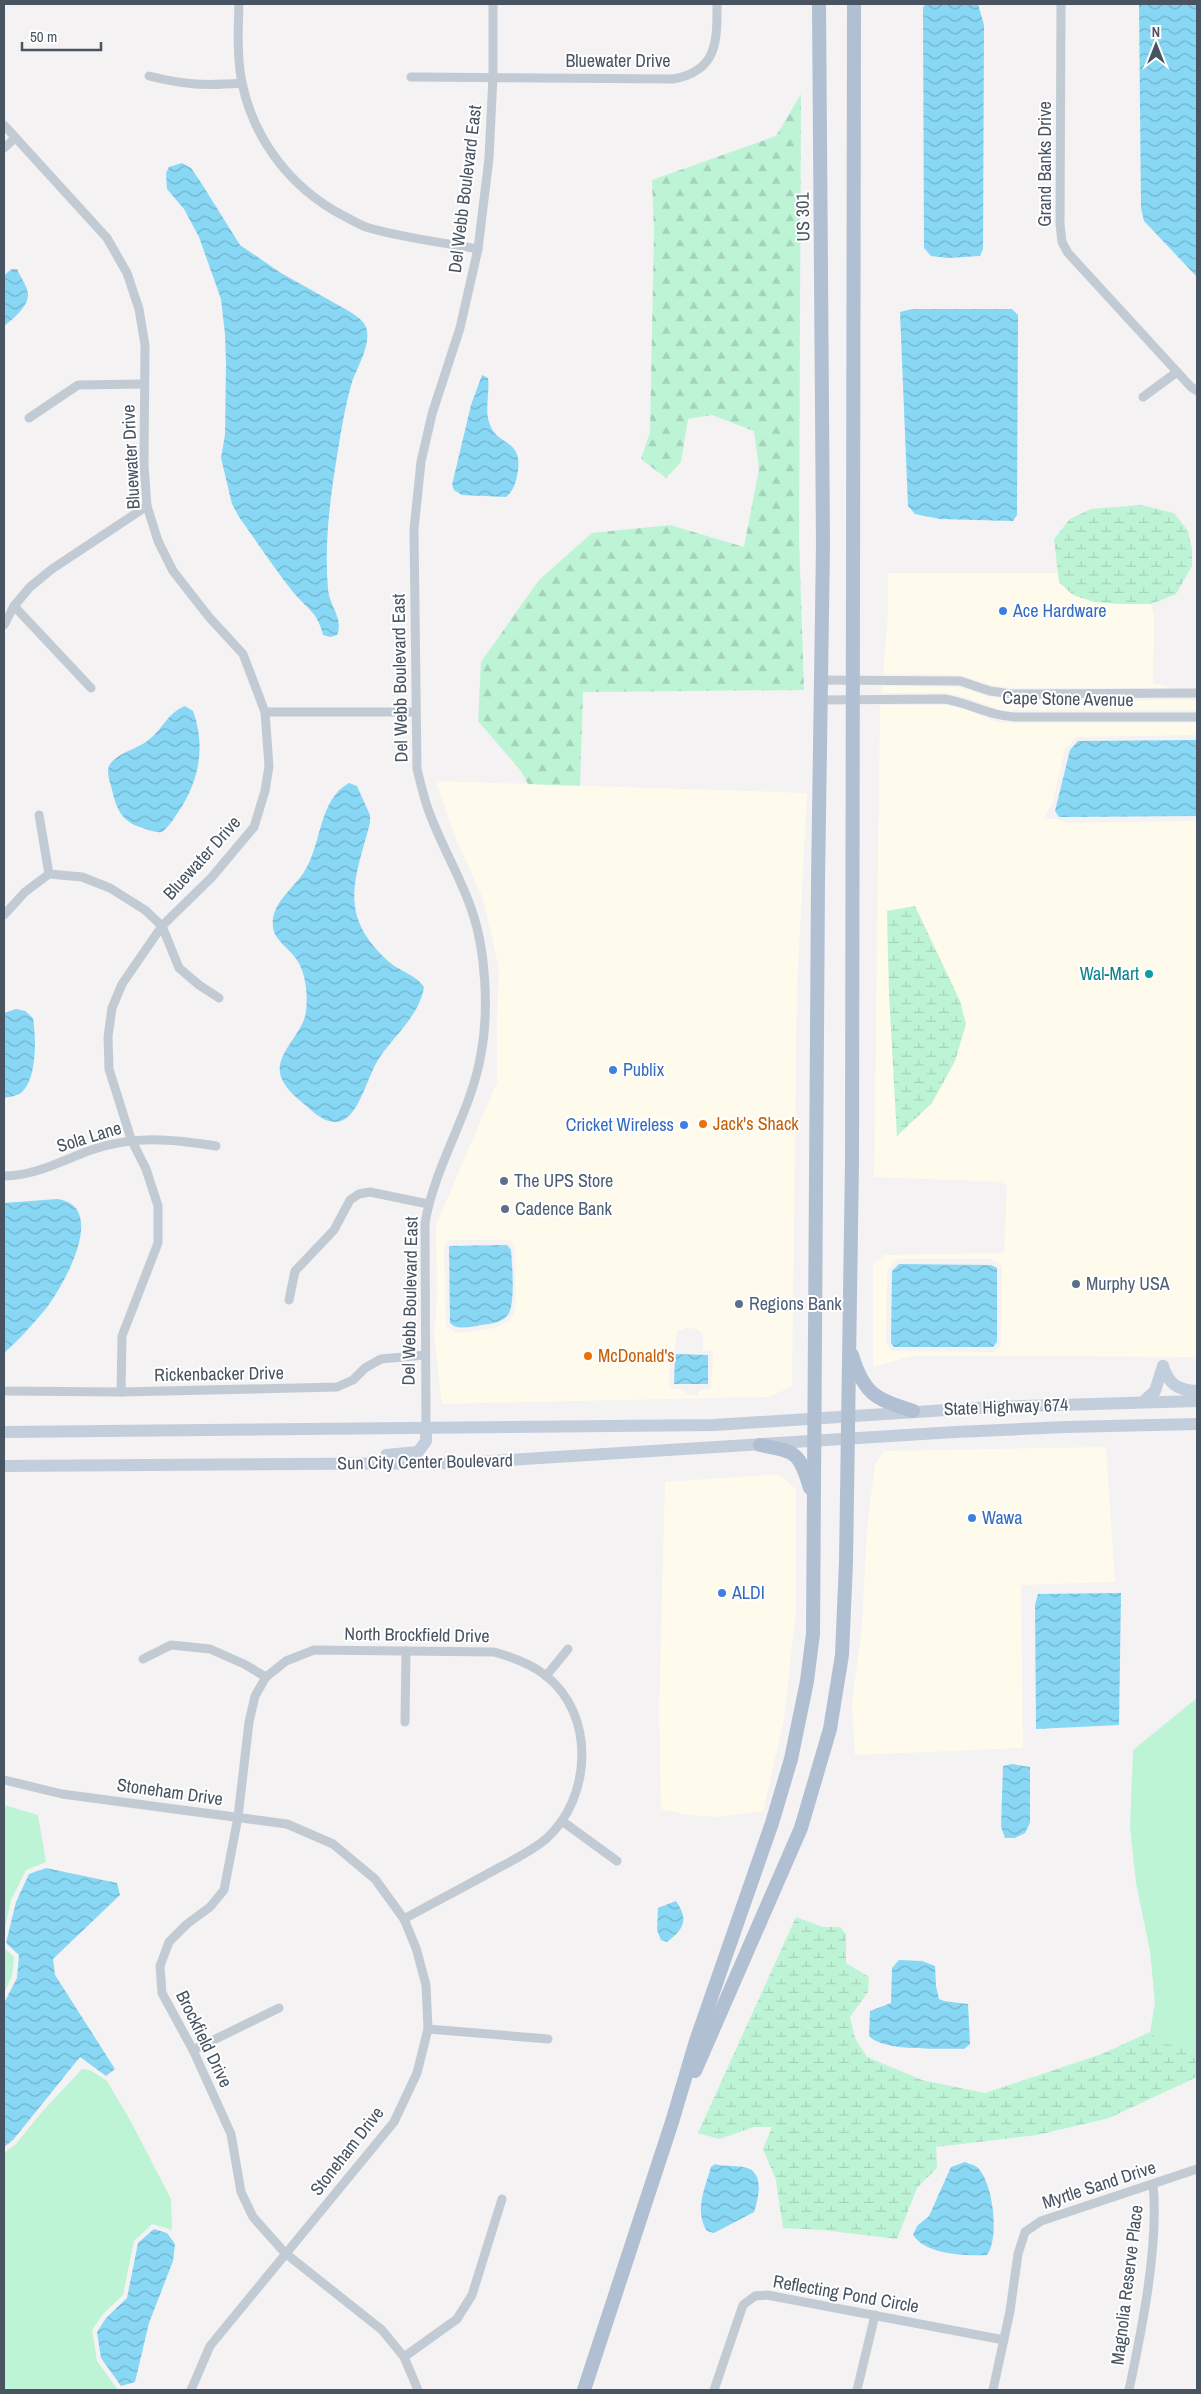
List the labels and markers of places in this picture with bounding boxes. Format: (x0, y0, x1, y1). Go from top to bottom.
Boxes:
place label: Ace Hardware (1012, 598, 1107, 623)
marker: Ace Hardware (997, 605, 1009, 617)
place label: Wal-Mart (1080, 961, 1139, 986)
marker: Wal-Mart (1143, 968, 1155, 980)
place label: Publix (623, 1057, 665, 1082)
marker: Publix (607, 1064, 619, 1076)
place label: Jack's Shack (713, 1111, 799, 1136)
place label: Cricket Wireless (566, 1112, 674, 1137)
marker: Jack's Shack (697, 1118, 709, 1130)
marker: Cricket Wireless (678, 1119, 690, 1131)
place label: The UPS Store (514, 1168, 613, 1193)
marker: The UPS Store (498, 1175, 510, 1187)
place label: Cadence Bank (515, 1196, 612, 1221)
marker: Cadence Bank (499, 1203, 511, 1215)
place label: Murphy USA (1086, 1271, 1170, 1296)
marker: Murphy USA (1070, 1278, 1082, 1290)
place label: Regions Bank (749, 1291, 842, 1316)
marker: Regions Bank (733, 1298, 745, 1310)
place label: McDonald's (598, 1343, 675, 1368)
marker: McDonald's (582, 1350, 594, 1362)
place label: Wawa (982, 1505, 1022, 1530)
marker: Wawa (966, 1512, 978, 1524)
place label: ALDI (731, 1580, 765, 1605)
marker: ALDI (716, 1587, 728, 1599)

